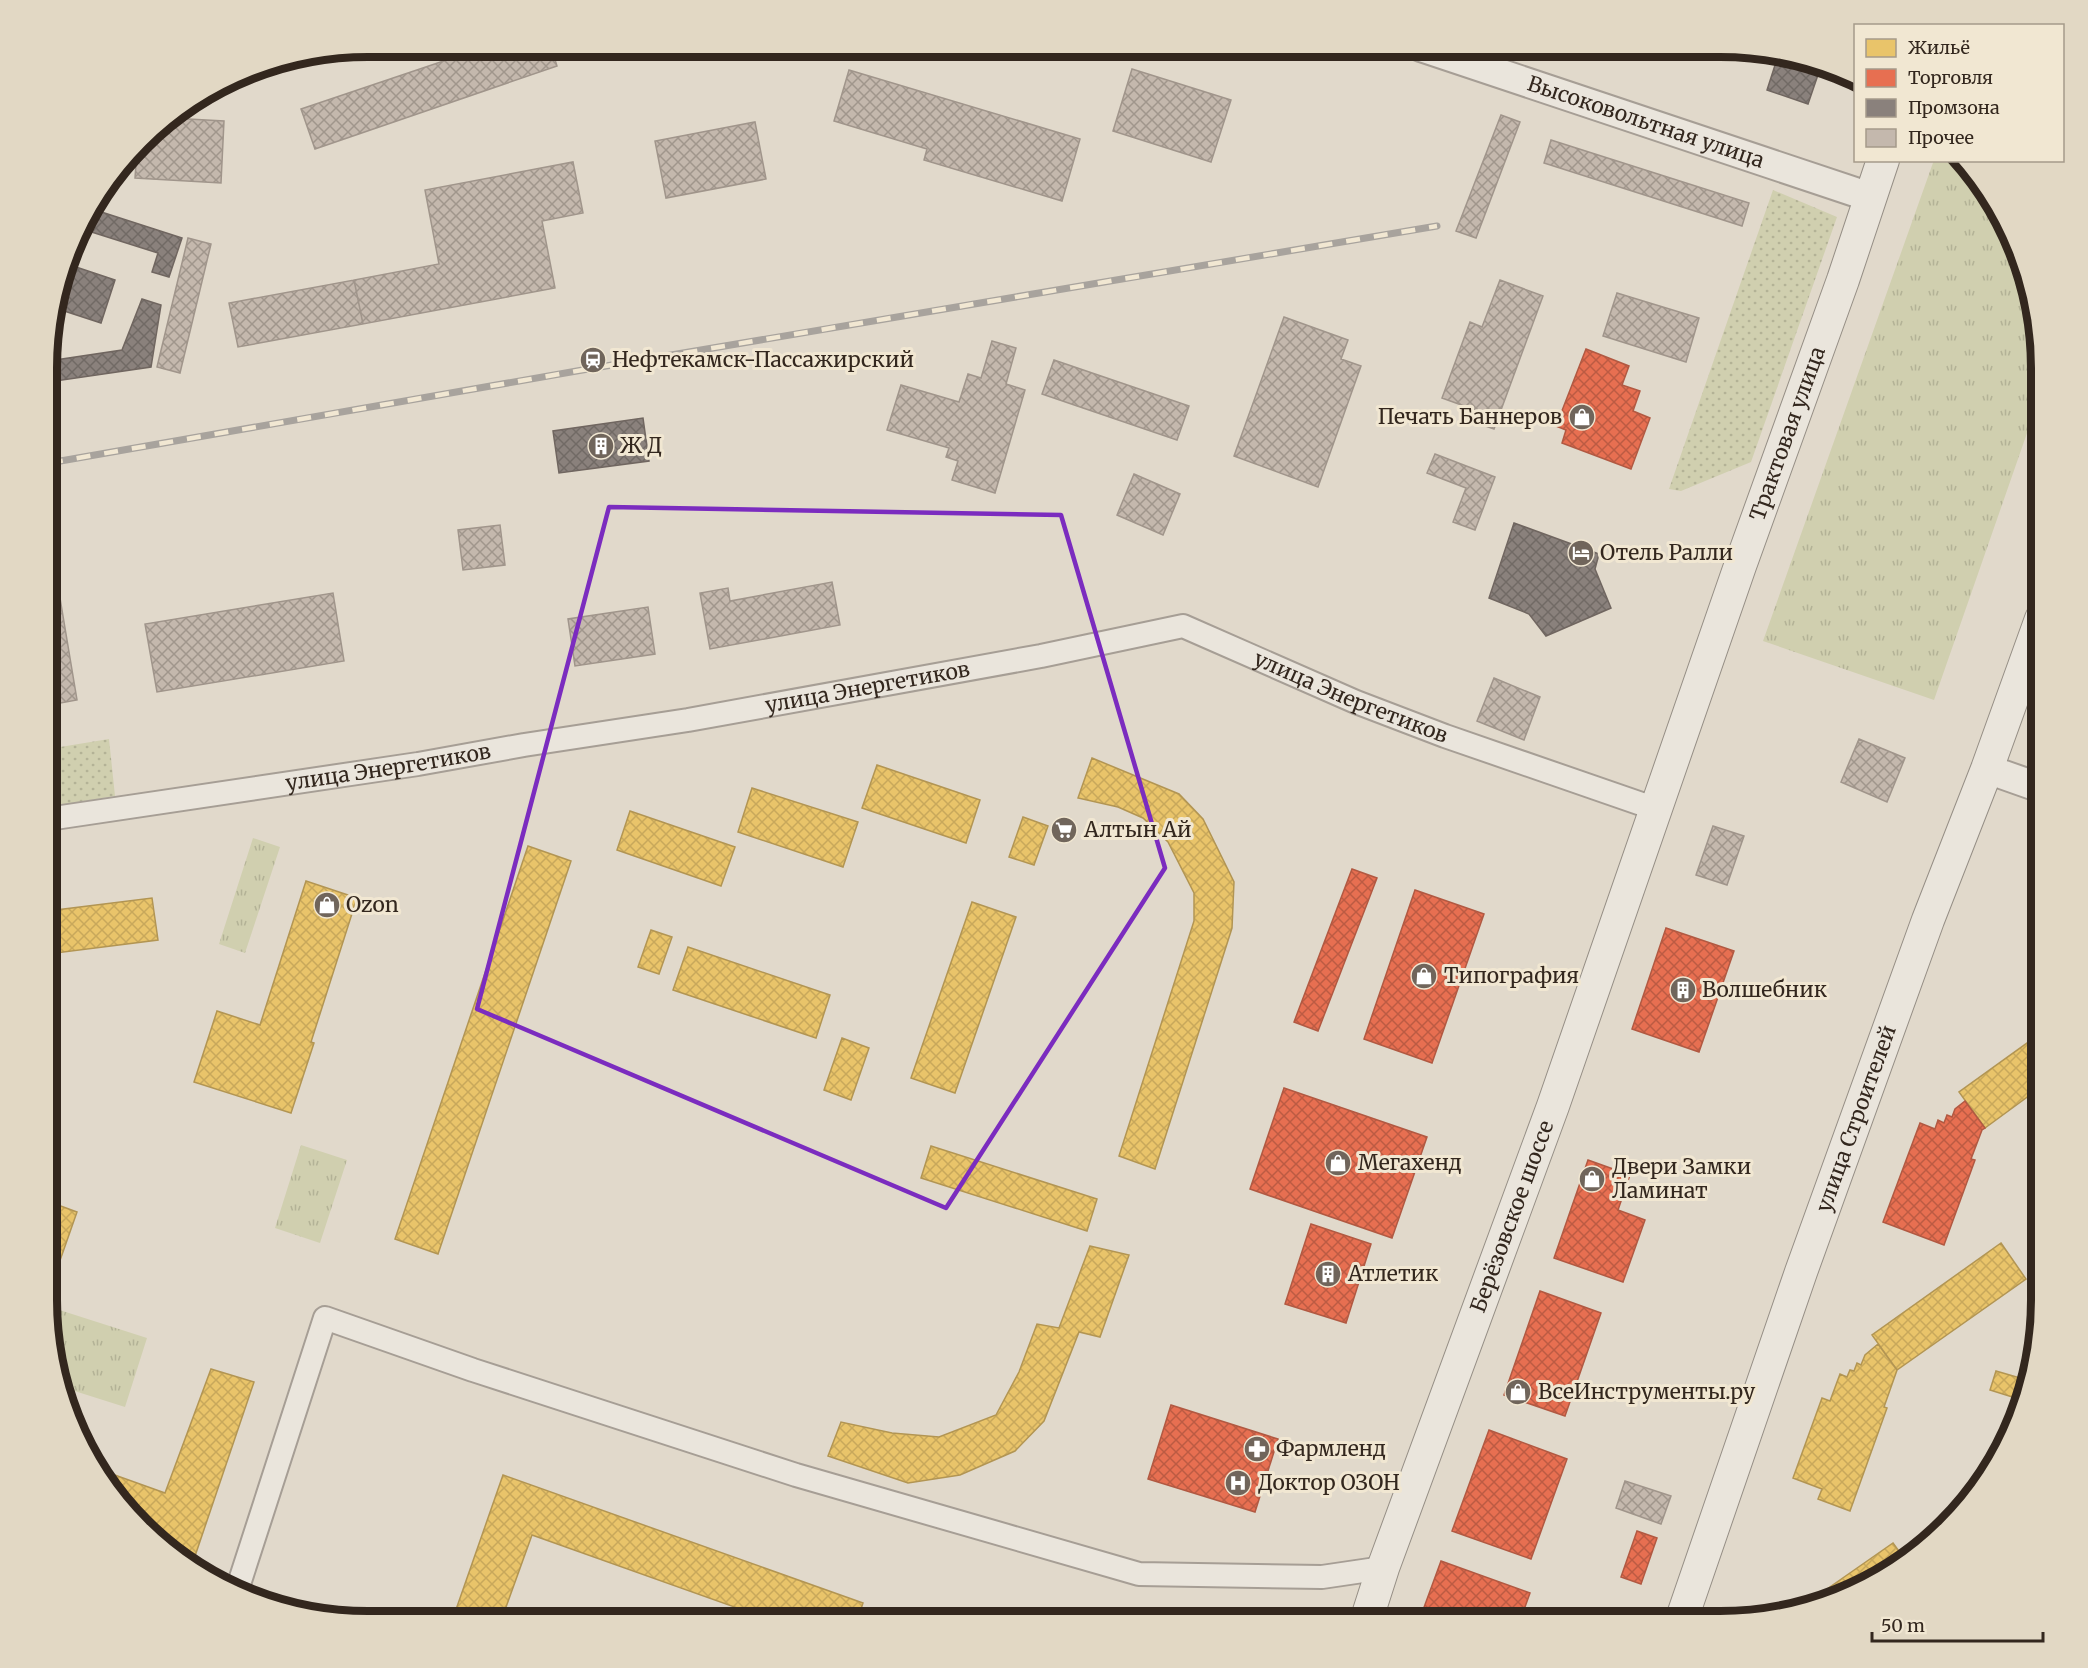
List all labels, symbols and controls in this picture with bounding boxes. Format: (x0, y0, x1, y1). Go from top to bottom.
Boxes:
legend (1854, 24, 2064, 162)
text: Жильё (1908, 36, 1970, 59)
text: Торговля (1908, 66, 1993, 89)
street label: Высоковольтная улица (1524, 70, 1768, 174)
text: Промзона (1908, 96, 2000, 119)
text: Прочее (1908, 126, 1974, 149)
street label: Трактовая улица (1743, 343, 1831, 524)
station icon: Нефтекамск-Пассажирский (578, 345, 608, 375)
place label: Нефтекамск-Пассажирский (612, 346, 914, 373)
shop icon: Печать Баннеров (1567, 402, 1597, 432)
place label: Печать Баннеров (1378, 403, 1562, 430)
building icon: Ж Д (586, 431, 616, 461)
place label: Ж Д (620, 432, 662, 459)
hotel icon: Отель Ралли (1566, 538, 1596, 568)
place label: Отель Ралли (1600, 539, 1733, 566)
street label: улица Энергетиков (1250, 645, 1452, 749)
street label: улица Энергетиков (763, 655, 972, 719)
street label: улица Энергетиков (284, 737, 493, 797)
supermarket icon: Алтын Ай (1049, 815, 1079, 845)
place label: Алтын Ай (1083, 816, 1192, 843)
shop icon: Ozon (312, 890, 342, 920)
place label: Ozon (346, 891, 399, 918)
shop icon: Типография (1409, 961, 1439, 991)
place label: Типография (1444, 962, 1579, 989)
building icon: Волшебник (1668, 975, 1698, 1005)
place label: Волшебник (1702, 976, 1827, 1003)
street label: улица Строителей (1810, 1021, 1902, 1216)
street label: Берёзовское шоссе (1464, 1117, 1559, 1316)
shop icon: Мегахенд (1323, 1148, 1353, 1178)
place label: Мегахенд (1358, 1149, 1462, 1176)
place label: Двери Замки Ламинат (1612, 1153, 1751, 1204)
shop icon: Двери Замки Ламинат (1577, 1164, 1607, 1194)
building icon: Атлетик (1313, 1259, 1343, 1289)
place label: Атлетик (1347, 1260, 1438, 1287)
shop icon: ВсеИнструменты.ру (1503, 1377, 1533, 1407)
place label: ВсеИнструменты.ру (1538, 1378, 1756, 1405)
pharmacy icon: Фармленд (1242, 1434, 1272, 1464)
place label: Фармленд (1276, 1435, 1386, 1462)
hospital icon: Доктор ОЗОН (1223, 1468, 1253, 1498)
place label: Доктор ОЗОН (1258, 1469, 1400, 1496)
scale bar (1872, 1605, 2043, 1643)
text: 50 m (1881, 1614, 1925, 1637)

